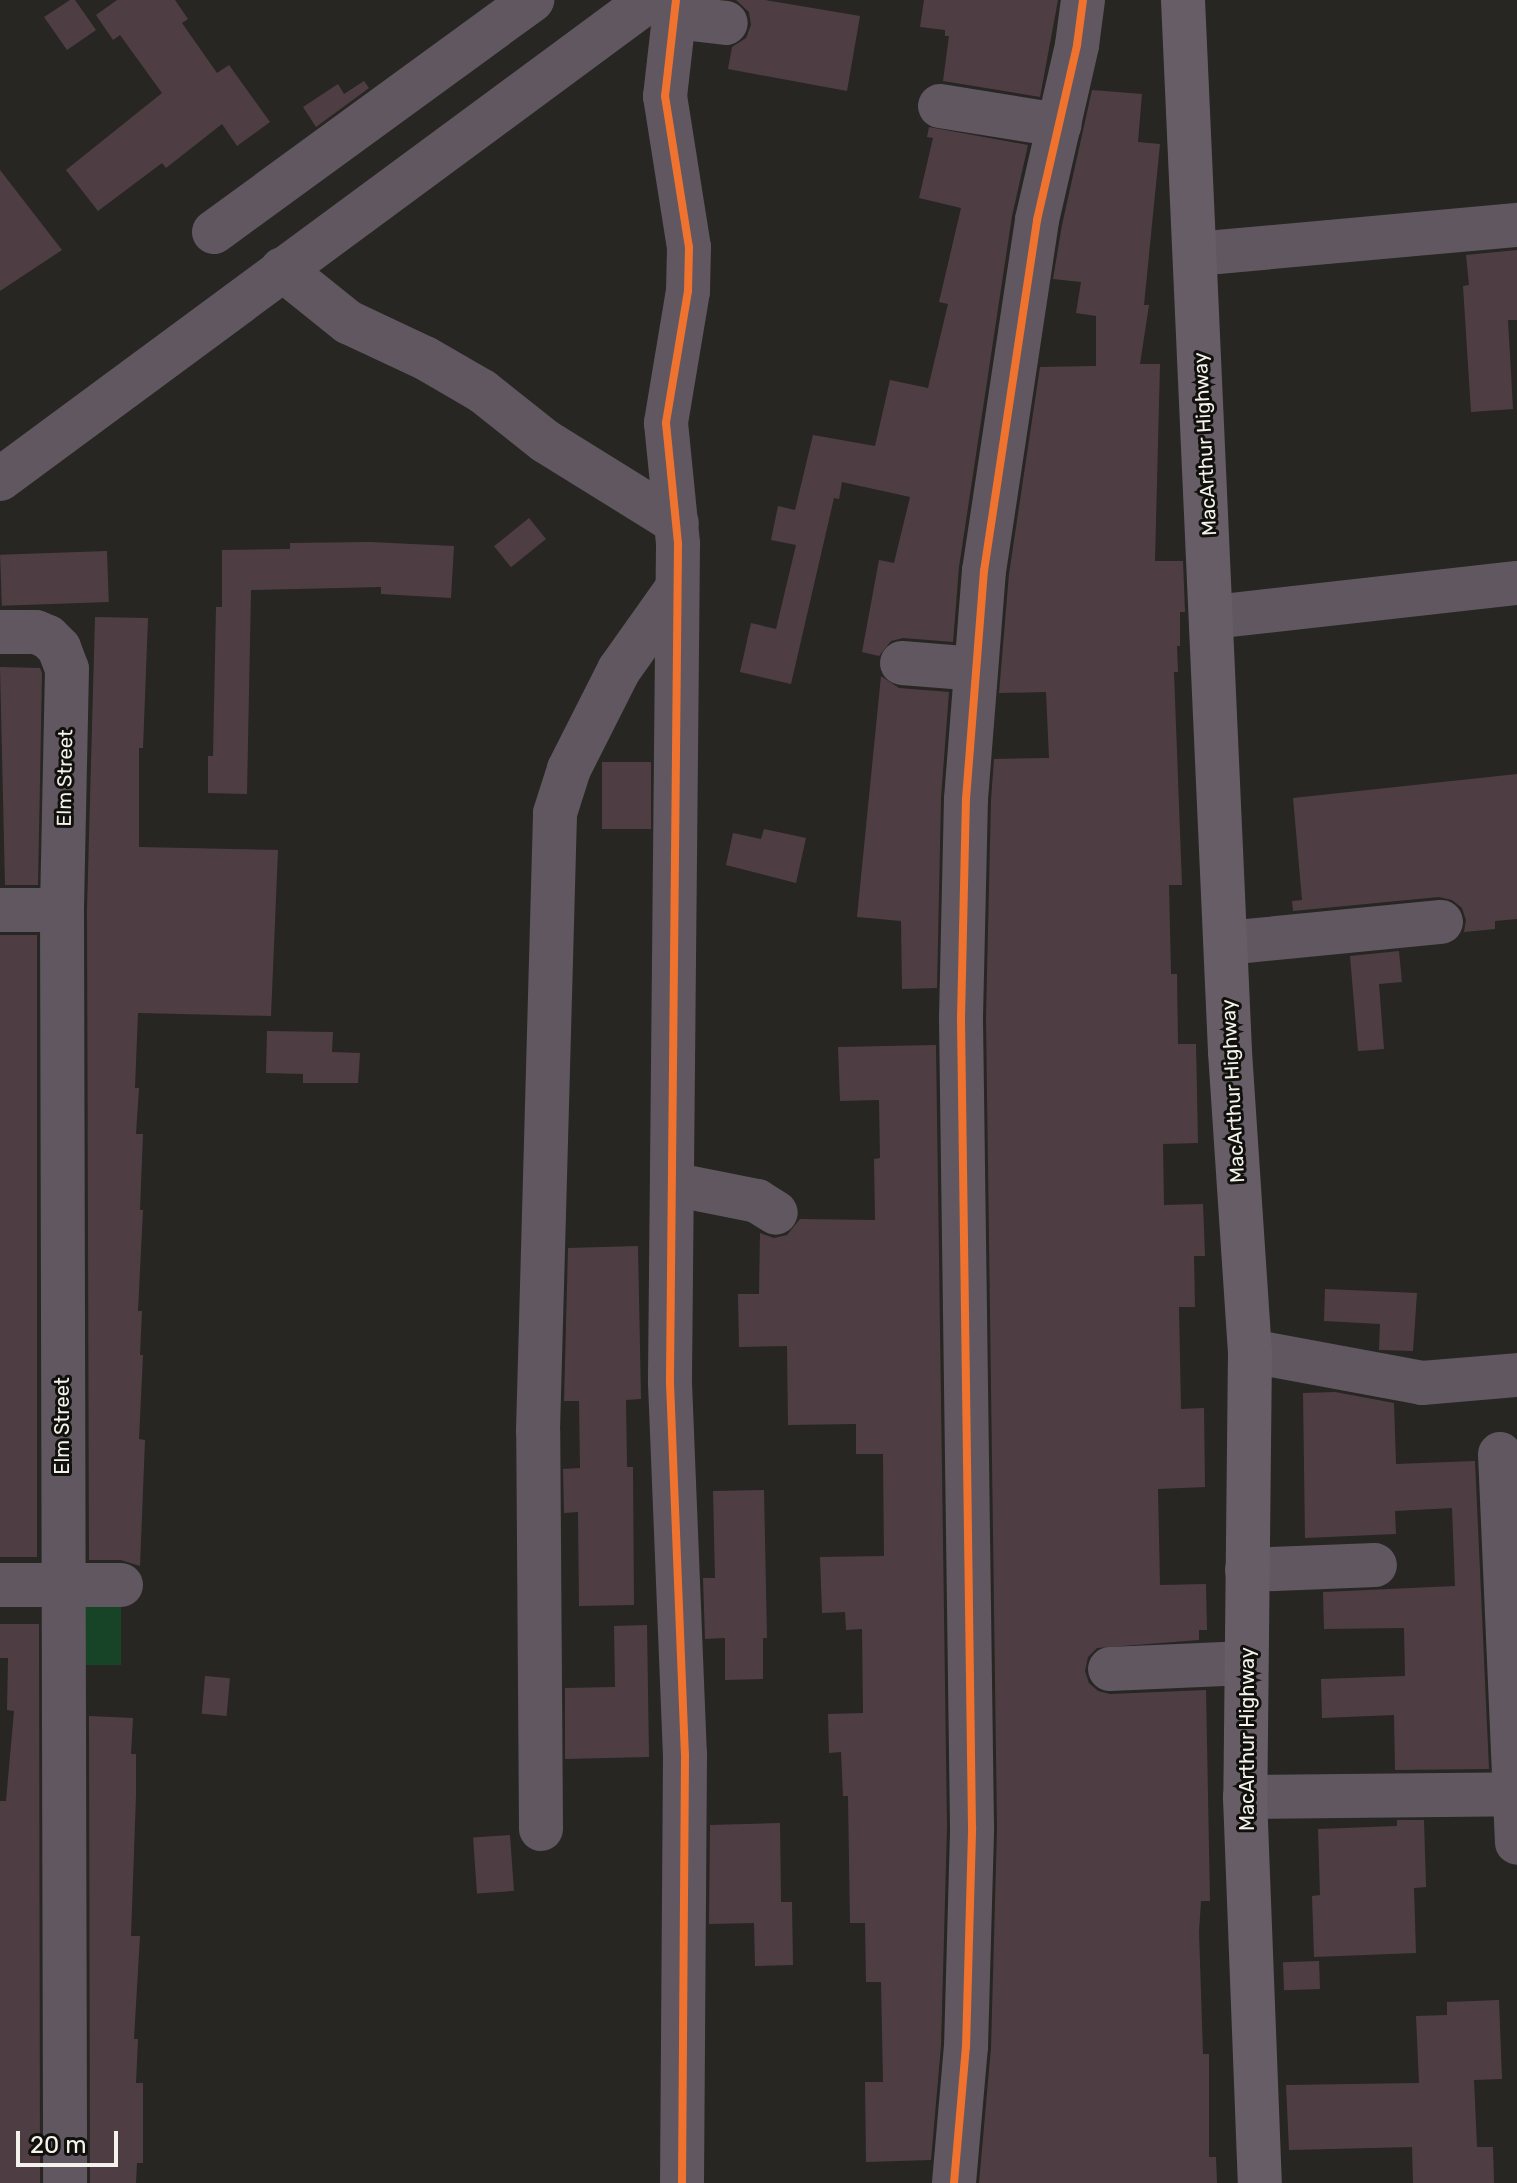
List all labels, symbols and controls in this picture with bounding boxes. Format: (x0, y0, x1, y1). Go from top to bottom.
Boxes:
street label: MacArthur Highway (1188, 351, 1222, 537)
street label: Elm Street (52, 729, 78, 827)
street label: MacArthur Highway (1216, 998, 1250, 1184)
street label: Elm Street (50, 1377, 74, 1475)
street label: MacArthur Highway (1235, 1647, 1259, 1831)
scale bar (20, 2115, 122, 2165)
text: 20 m (30, 2131, 87, 2159)

